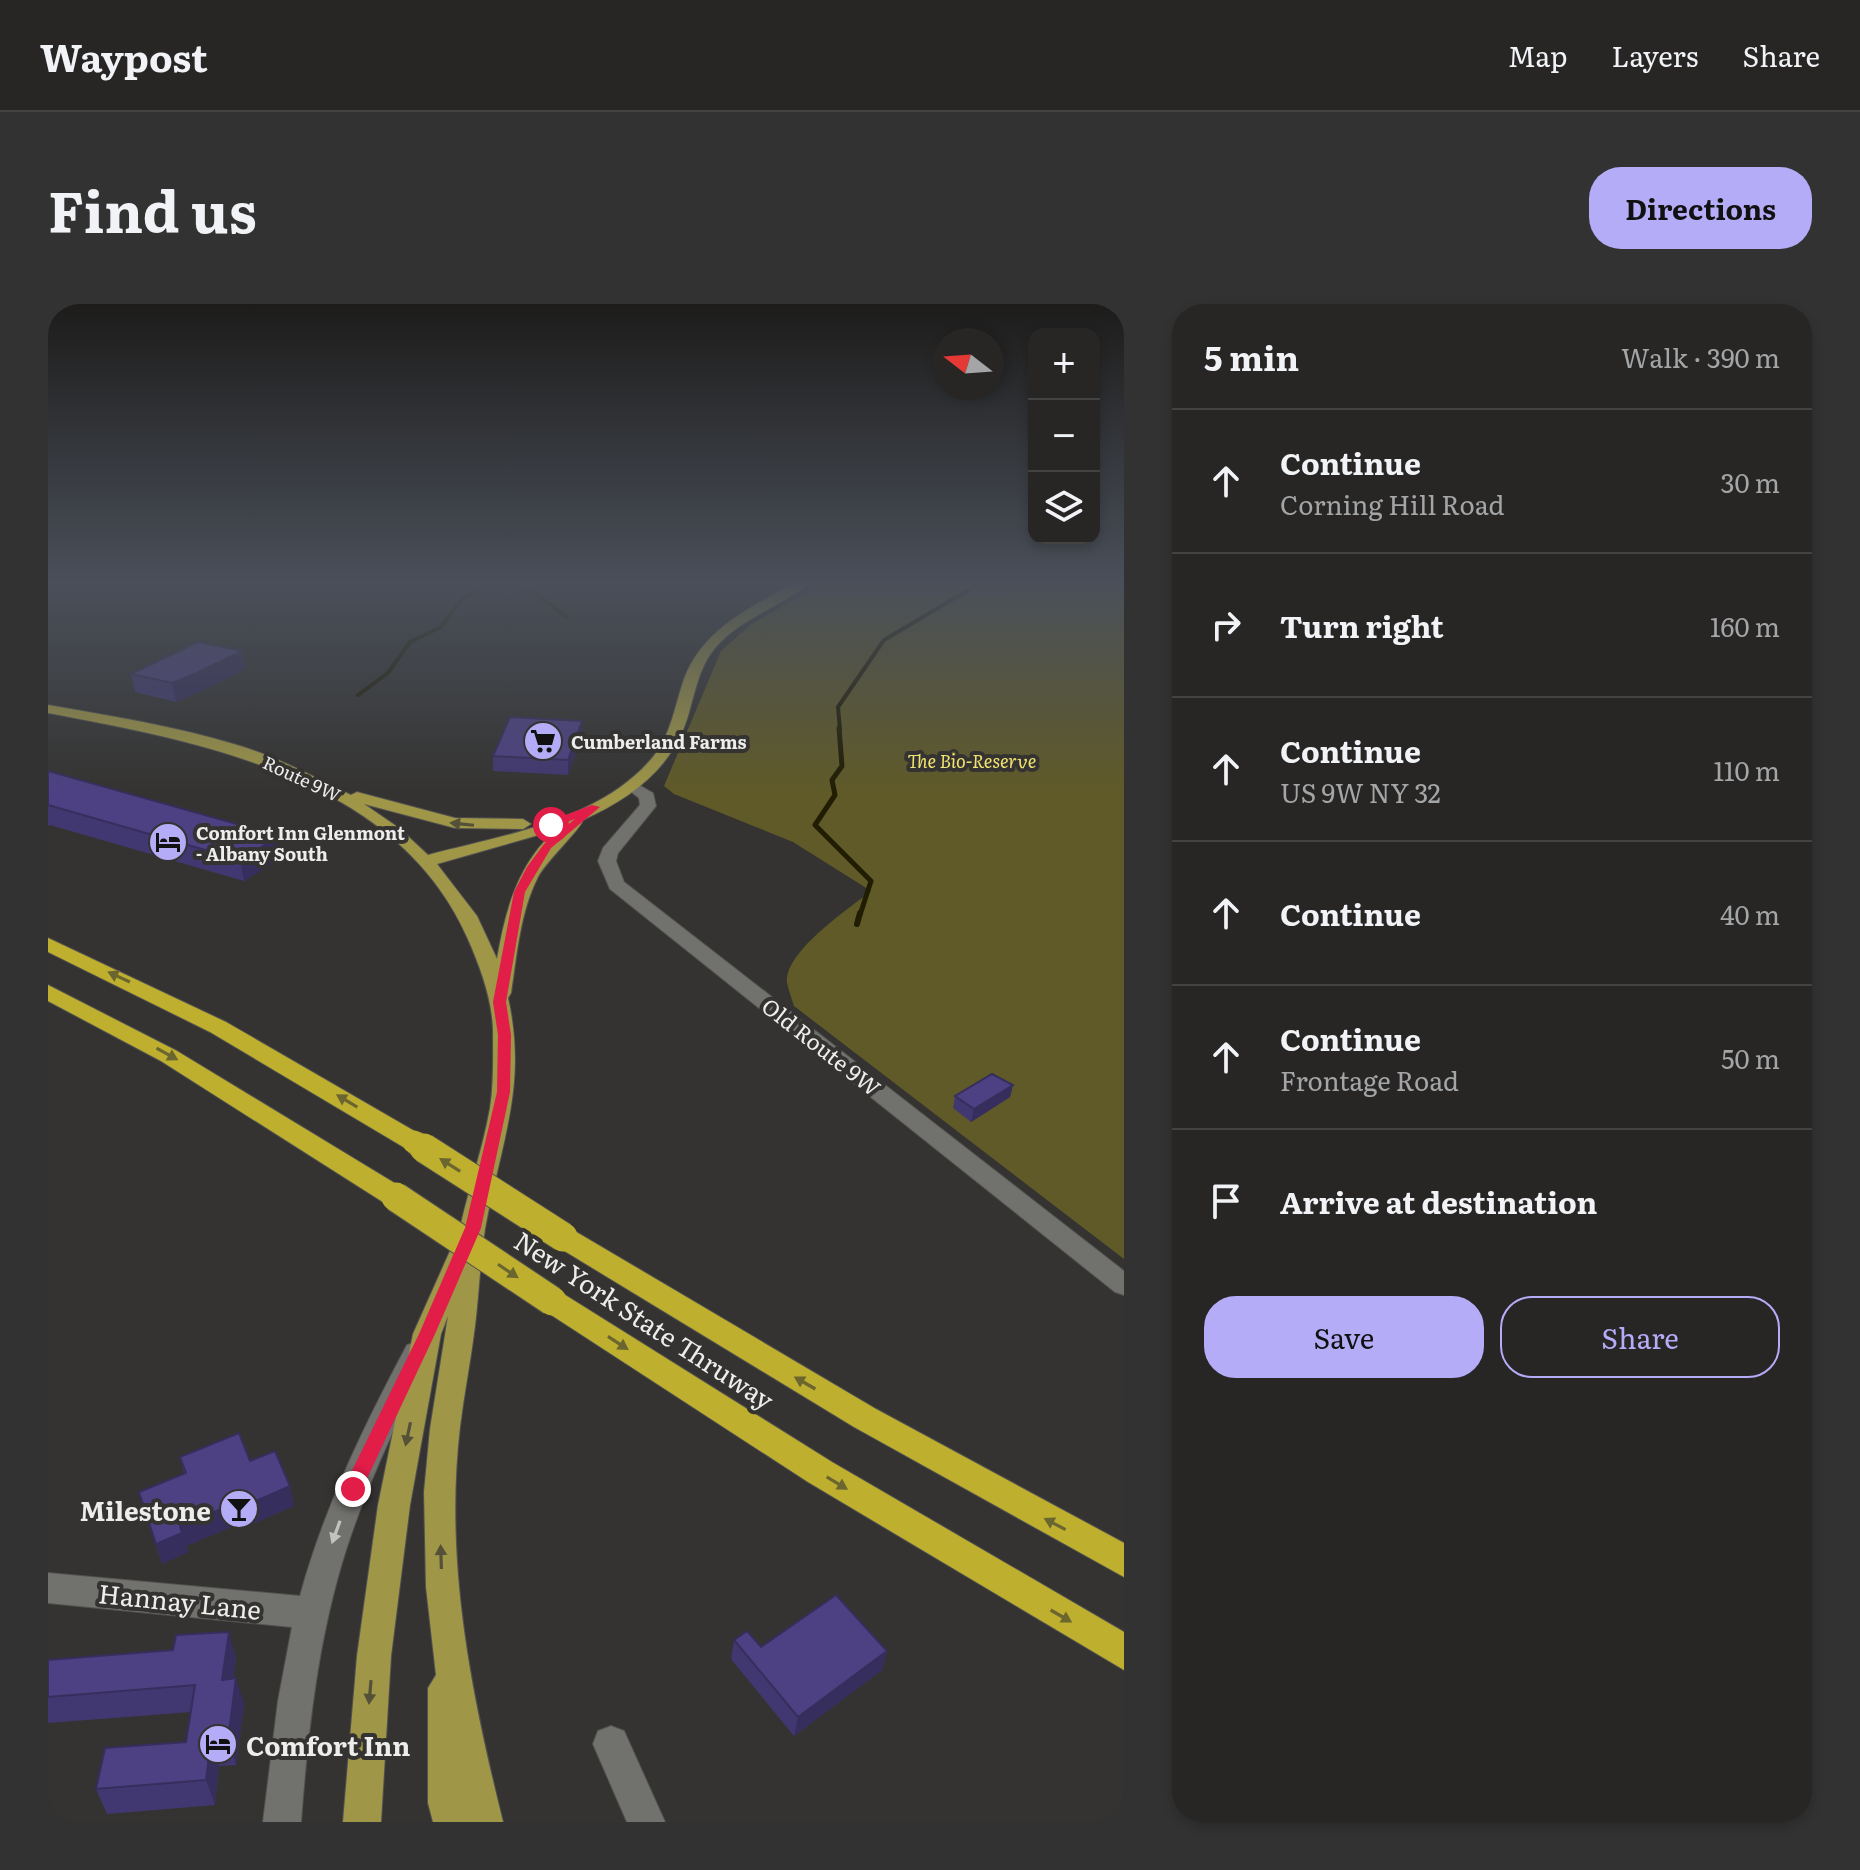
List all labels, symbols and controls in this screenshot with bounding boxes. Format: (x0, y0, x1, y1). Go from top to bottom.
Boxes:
text: Waypost (40, 27, 208, 84)
text: Map (1508, 34, 1567, 76)
text: Layers (1611, 34, 1698, 76)
text: Share (1742, 34, 1820, 76)
text: Find us (48, 167, 257, 250)
button: Directions (1589, 167, 1812, 249)
north arrow (932, 328, 1004, 400)
map controls (1028, 328, 1100, 544)
button: + (1028, 328, 1100, 400)
text: 5 min (1204, 331, 1299, 381)
text: Walk · 390 m (1621, 337, 1780, 376)
button: − (1028, 400, 1100, 472)
text: Continue (1280, 440, 1421, 484)
icon: ahead (1204, 459, 1248, 503)
text: 30 m (1720, 462, 1780, 501)
button: layers (1028, 472, 1100, 544)
text: Corning Hill Road (1280, 484, 1504, 523)
icon: right (1204, 603, 1248, 647)
text: Turn right (1280, 603, 1444, 647)
text: 160 m (1710, 606, 1780, 645)
supermarket icon: Cumberland Farms (522, 720, 564, 762)
place label: Cumberland Farms (571, 728, 747, 755)
text: Continue (1280, 728, 1421, 772)
park label: The Bio-Reserve (908, 747, 1036, 774)
icon: ahead (1204, 747, 1248, 791)
street label: Route 9W (259, 748, 346, 808)
text: 110 m (1713, 750, 1780, 789)
text: US 9W NY 32 (1280, 772, 1441, 811)
route start (533, 807, 569, 843)
one-way arrow (449, 817, 474, 830)
place label: Comfort Inn Glenmont - Albany South (196, 819, 405, 867)
hotel icon: Comfort Inn Glenmont - Albany South (147, 821, 189, 863)
icon: ahead (1204, 891, 1248, 935)
text: Continue (1280, 891, 1421, 935)
text: 40 m (1720, 894, 1780, 933)
one-way arrow (107, 970, 131, 984)
street label: Old Route 9W (755, 989, 889, 1103)
text: Continue (1280, 1016, 1421, 1060)
icon: ahead (1204, 1035, 1248, 1079)
text: 50 m (1721, 1038, 1780, 1077)
one-way arrow (155, 1048, 178, 1061)
text: Frontage Road (1280, 1060, 1459, 1099)
one-way arrow (336, 1094, 358, 1108)
one-way arrow (439, 1158, 461, 1172)
icon: arrive (1204, 1179, 1248, 1223)
text: Arrive at destination (1280, 1179, 1597, 1223)
street label: New York State Thruway (507, 1220, 783, 1418)
one-way arrow (497, 1263, 519, 1278)
button: Save (1204, 1296, 1484, 1378)
button: Share (1500, 1296, 1780, 1378)
one-way arrow (607, 1336, 628, 1351)
one-way arrow (793, 1376, 816, 1390)
one-way arrow (401, 1422, 413, 1447)
route end (335, 1471, 371, 1507)
one-way arrow (826, 1475, 848, 1489)
bar icon: Milestone (218, 1488, 260, 1530)
place label: Milestone (80, 1490, 211, 1529)
one-way arrow (1044, 1517, 1067, 1531)
one-way arrow (330, 1520, 342, 1544)
one-way arrow (435, 1544, 448, 1569)
street label: Hannay Lane (97, 1572, 263, 1628)
one-way arrow (1049, 1609, 1072, 1623)
one-way arrow (364, 1680, 377, 1705)
hotel icon: Comfort Inn (197, 1723, 239, 1765)
place label: Comfort Inn (246, 1725, 410, 1764)

